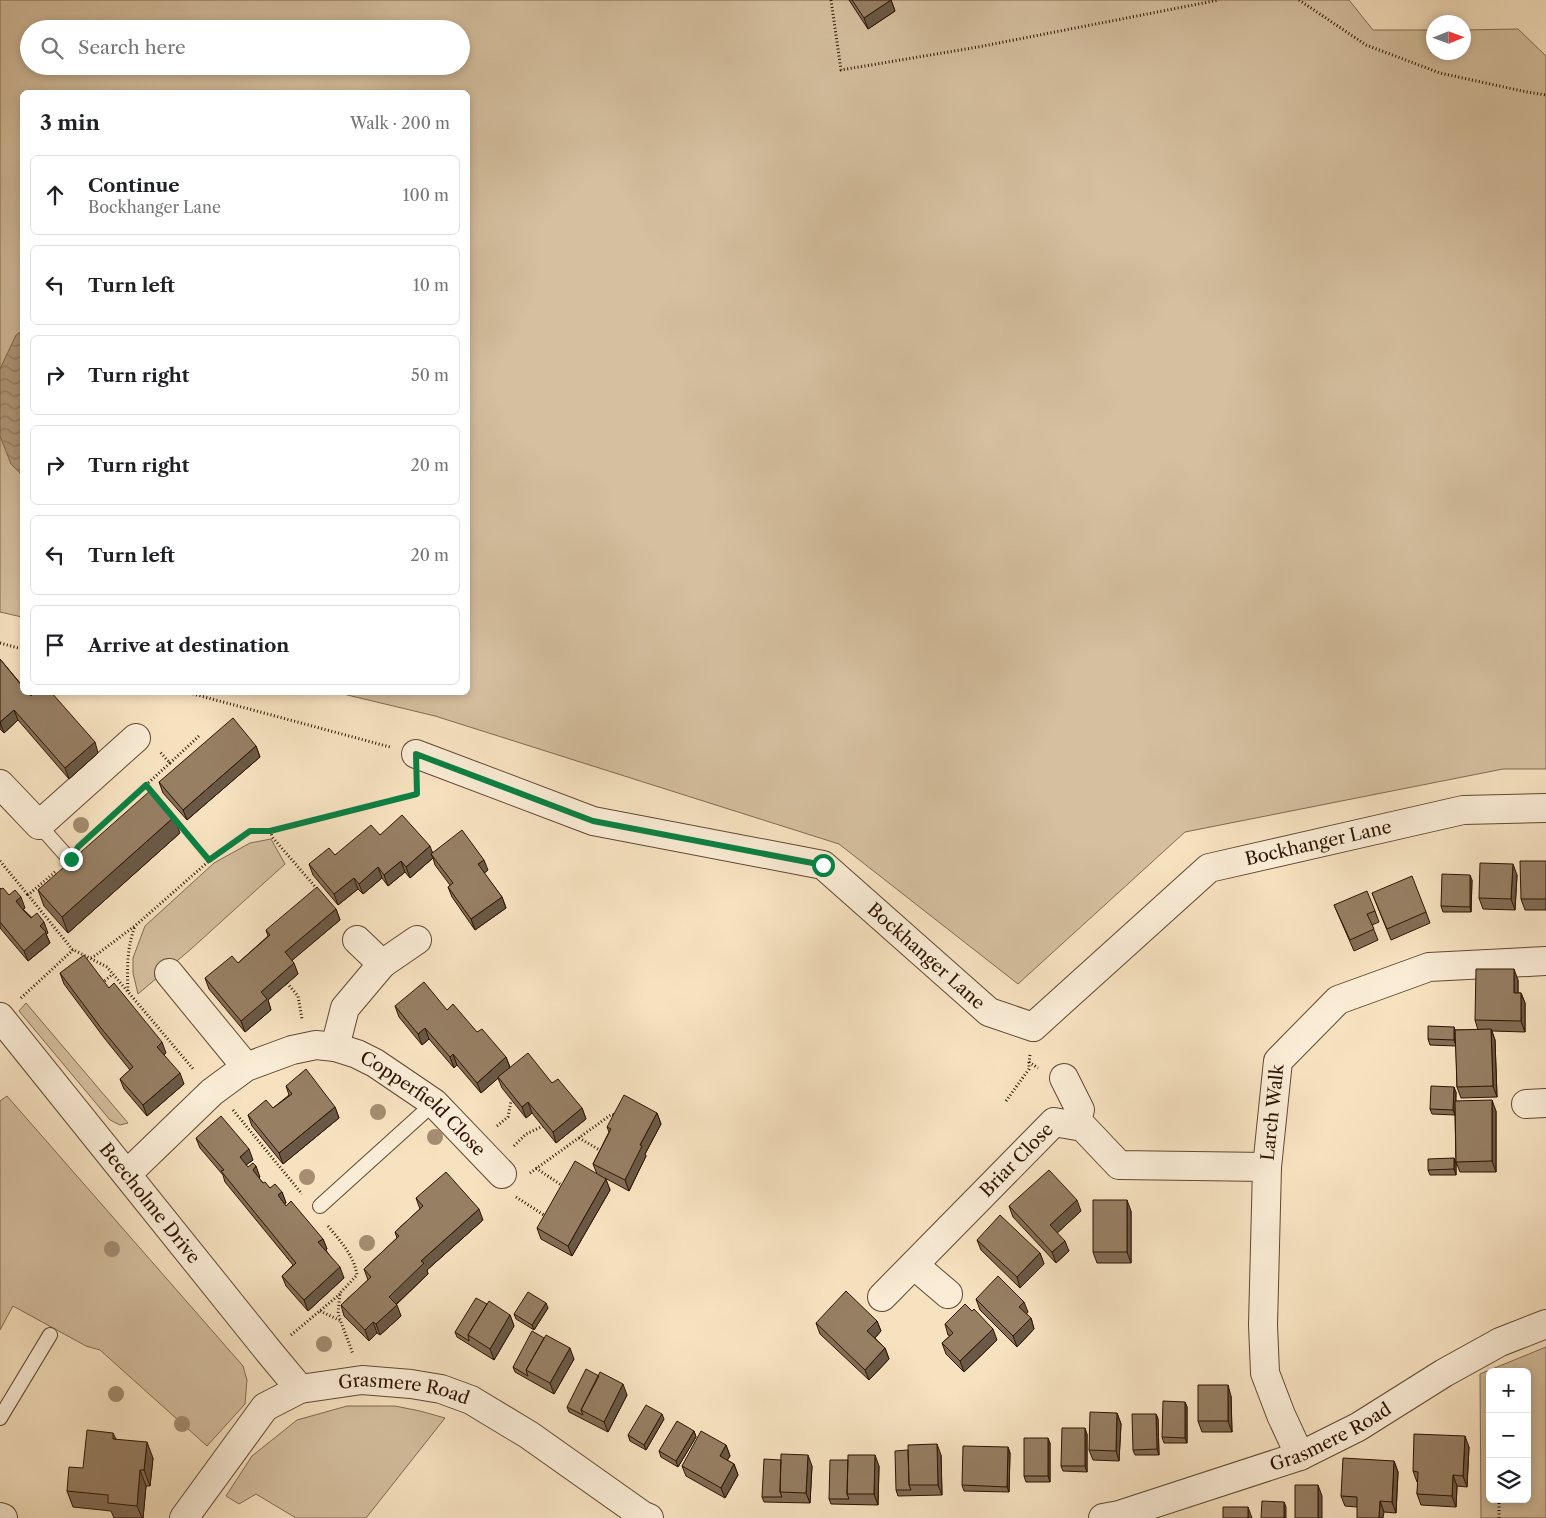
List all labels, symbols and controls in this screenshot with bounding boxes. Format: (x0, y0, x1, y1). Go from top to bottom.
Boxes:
north arrow (1426, 15, 1471, 60)
search box (20, 20, 470, 75)
icon: search (38, 34, 66, 62)
text: Search here (78, 36, 186, 59)
text: 3 min (40, 110, 100, 135)
text: Walk · 200 m (350, 113, 450, 133)
text: Continue (88, 174, 180, 197)
icon: ahead (41, 181, 69, 209)
text: 100 m (403, 185, 449, 205)
text: Bockhanger Lane (88, 197, 221, 217)
icon: left (41, 271, 69, 299)
text: Turn left (88, 274, 175, 297)
text: 10 m (413, 275, 449, 295)
icon: right (41, 361, 69, 389)
text: Turn right (88, 364, 189, 387)
text: 50 m (411, 365, 449, 385)
icon: right (41, 451, 69, 479)
text: Turn right (88, 454, 189, 477)
text: 20 m (410, 455, 449, 475)
icon: left (41, 541, 69, 569)
text: Turn left (88, 544, 175, 567)
text: 20 m (410, 545, 449, 565)
icon: arrive (41, 631, 69, 659)
text: Arrive at destination (88, 634, 289, 657)
street label: Bockhanger Lane (1243, 816, 1394, 870)
route end (60, 848, 83, 871)
route start (812, 854, 835, 877)
street label: Bockhanger Lane (863, 898, 989, 1014)
street label: Copperfield Close (357, 1046, 490, 1161)
street label: Larch Walk (1257, 1062, 1289, 1162)
street label: Briar Close (975, 1118, 1058, 1202)
street label: Beecholme Drive (95, 1139, 205, 1268)
map controls (1486, 1368, 1531, 1503)
button: + (1486, 1368, 1531, 1413)
street label: Grasmere Road (337, 1369, 473, 1409)
street label: Grasmere Road (1267, 1398, 1395, 1476)
button: − (1486, 1413, 1531, 1458)
button: layers (1486, 1458, 1531, 1503)

